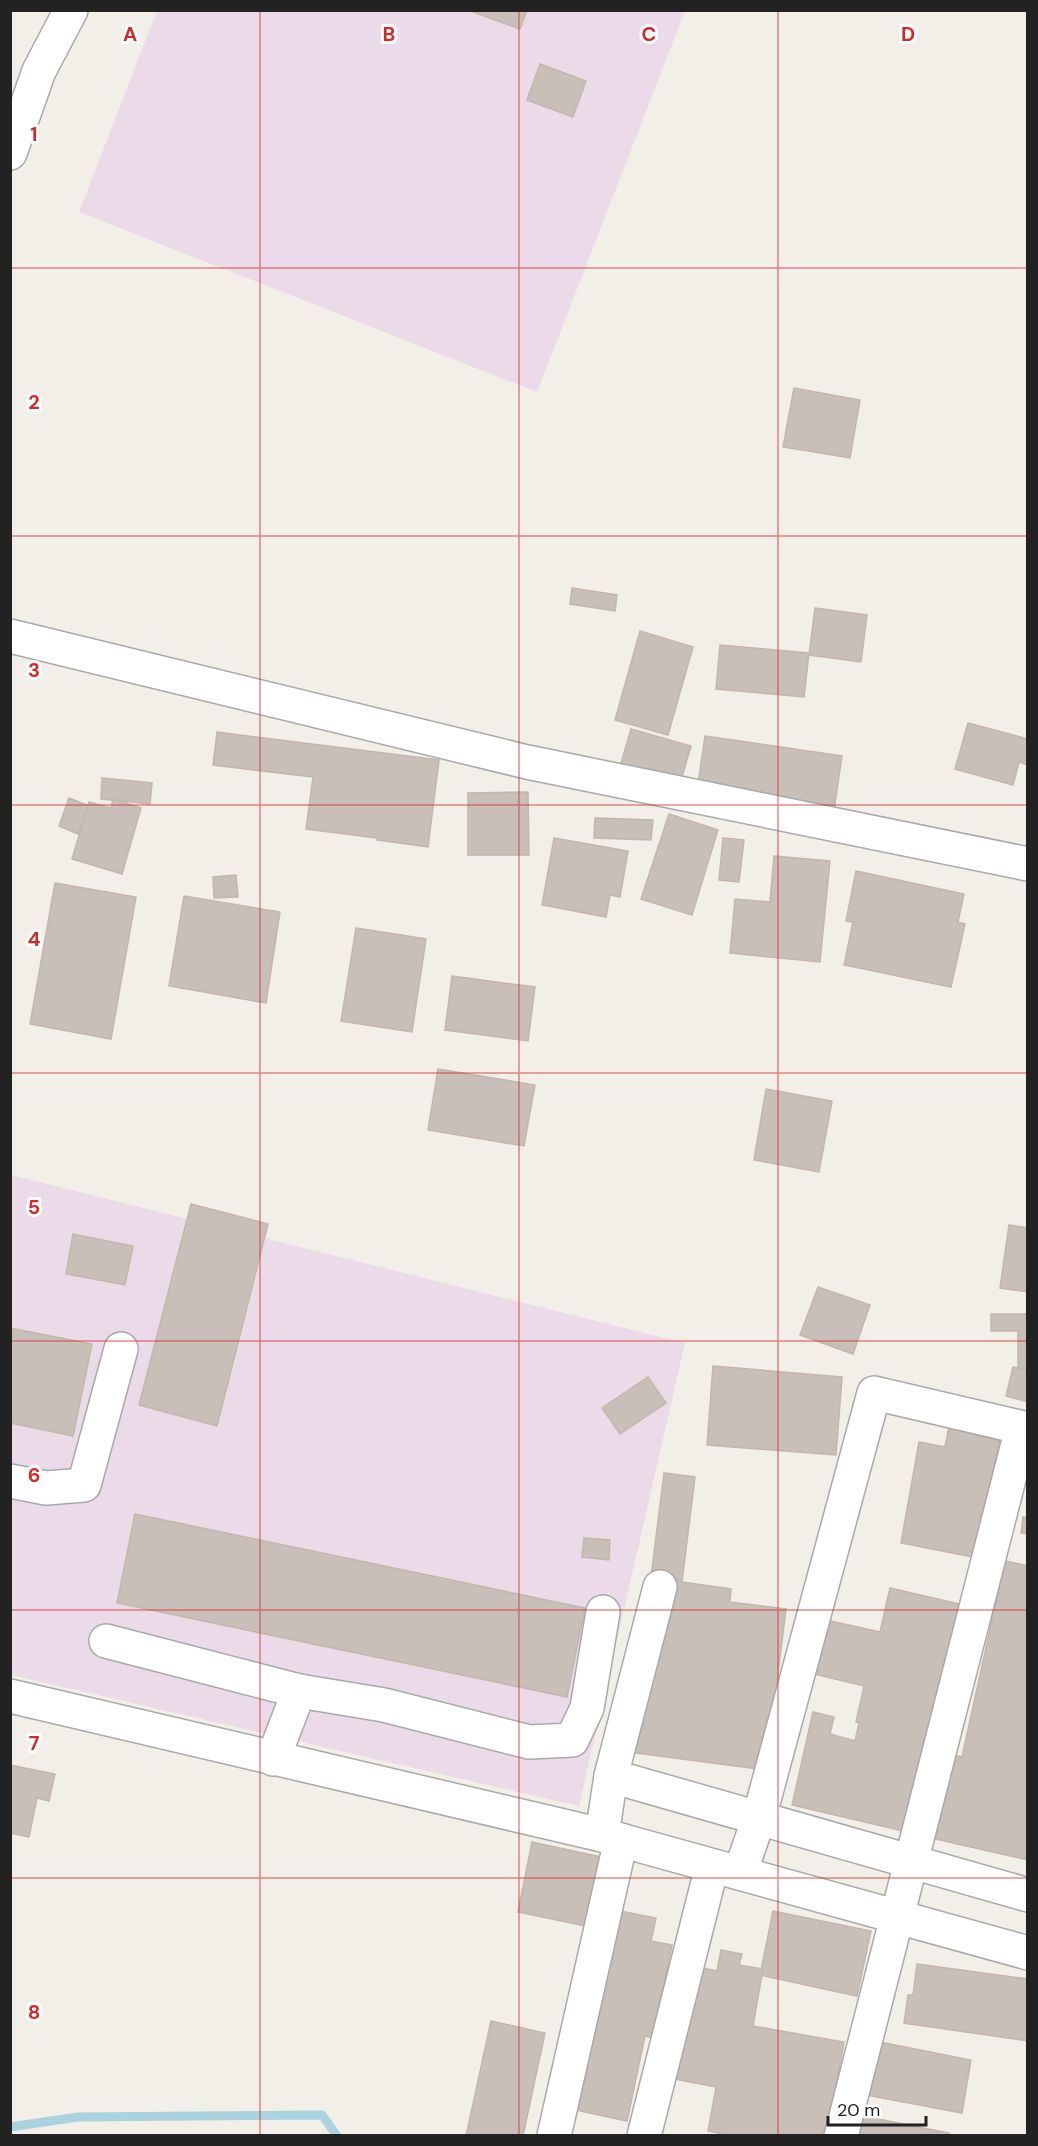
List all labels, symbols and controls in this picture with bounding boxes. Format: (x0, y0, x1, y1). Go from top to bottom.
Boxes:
text: A (123, 21, 137, 47)
text: B (383, 21, 395, 47)
text: C (642, 21, 656, 47)
text: D (901, 21, 915, 47)
text: 1 (30, 121, 38, 147)
text: 2 (28, 389, 40, 415)
text: 3 (28, 657, 40, 683)
text: 4 (28, 926, 41, 952)
text: 5 (28, 1194, 40, 1220)
text: 6 (28, 1462, 40, 1488)
text: 7 (29, 1730, 40, 1756)
text: 8 (28, 1999, 40, 2025)
scale bar (828, 2089, 926, 2127)
text: 20 m (837, 2098, 880, 2122)

